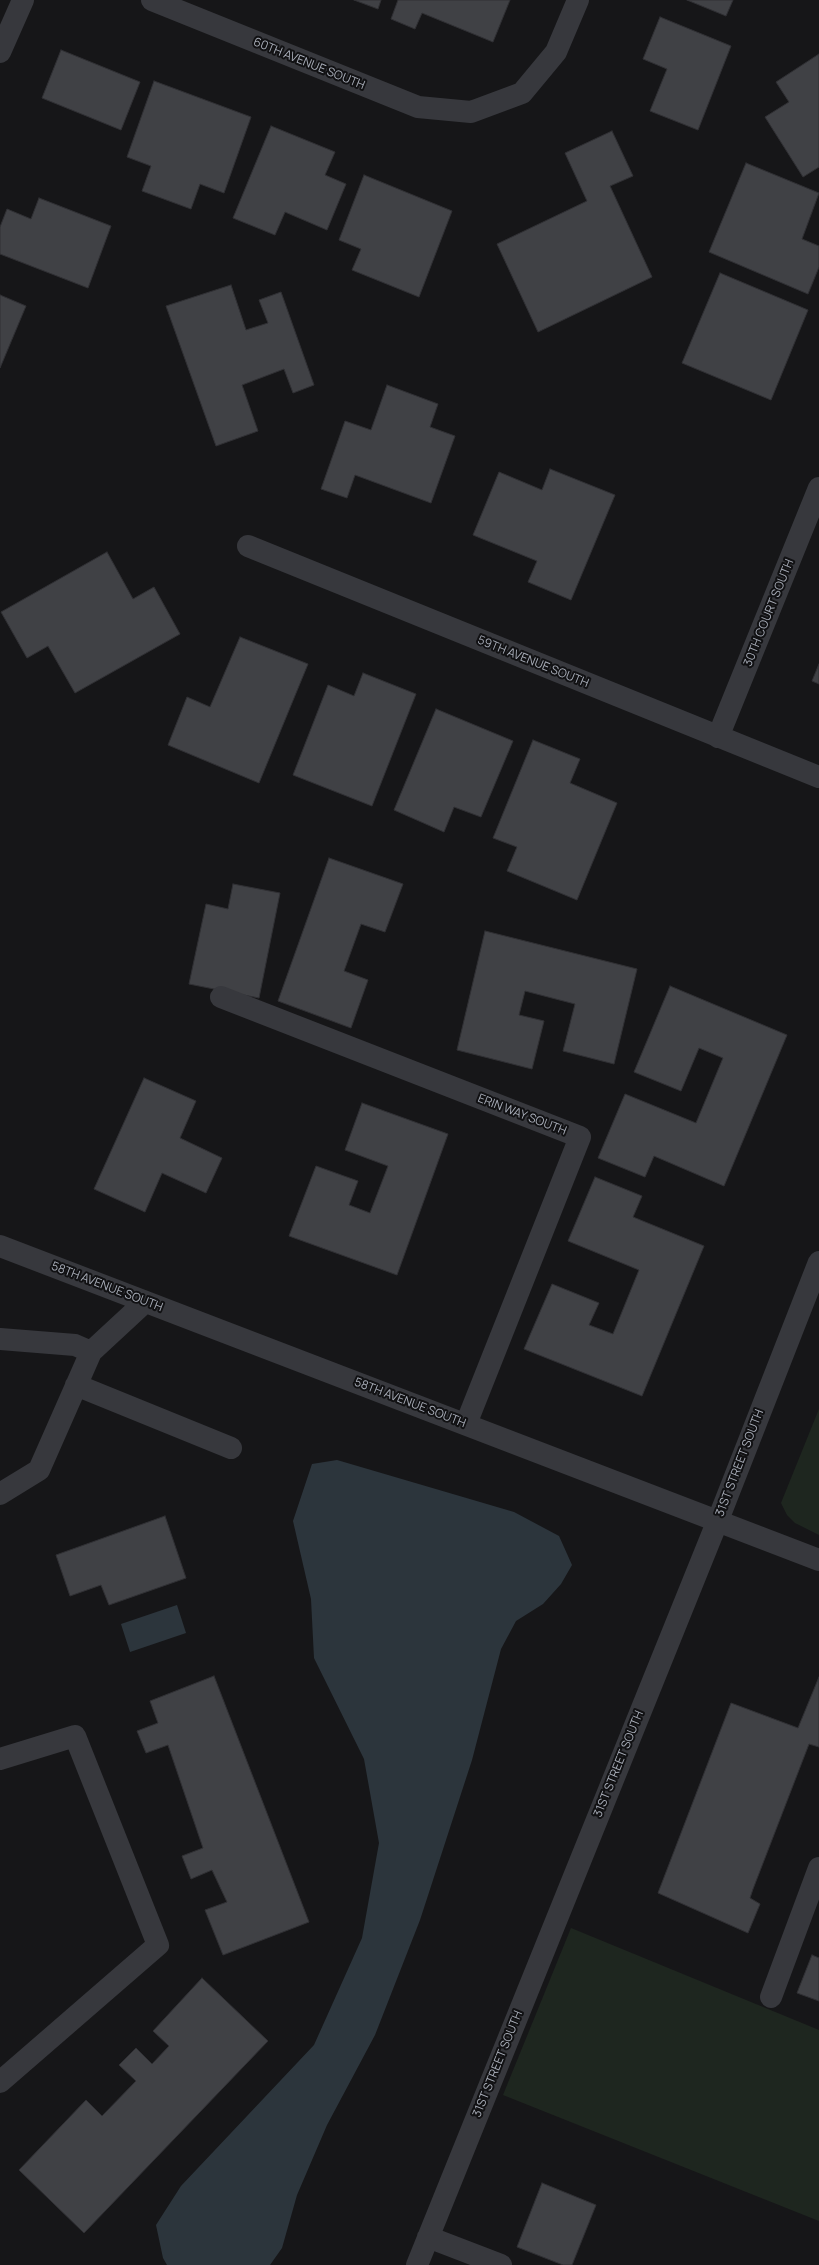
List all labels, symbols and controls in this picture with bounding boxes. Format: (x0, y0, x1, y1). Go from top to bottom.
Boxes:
street label: 60TH AVENUE SOUTH (251, 35, 367, 93)
street label: 30TH COURT SOUTH (741, 557, 797, 669)
street label: 59TH AVENUE SOUTH (475, 633, 591, 691)
street label: ERIN WAY SOUTH (476, 1091, 568, 1139)
street label: 58TH AVENUE SOUTH (49, 1259, 165, 1315)
street label: 58TH AVENUE SOUTH (352, 1375, 468, 1431)
street label: 31ST STREET SOUTH (713, 1407, 767, 1519)
street label: 31ST STREET SOUTH (591, 1709, 647, 1819)
street label: 31ST STREET SOUTH (470, 2009, 526, 2119)

